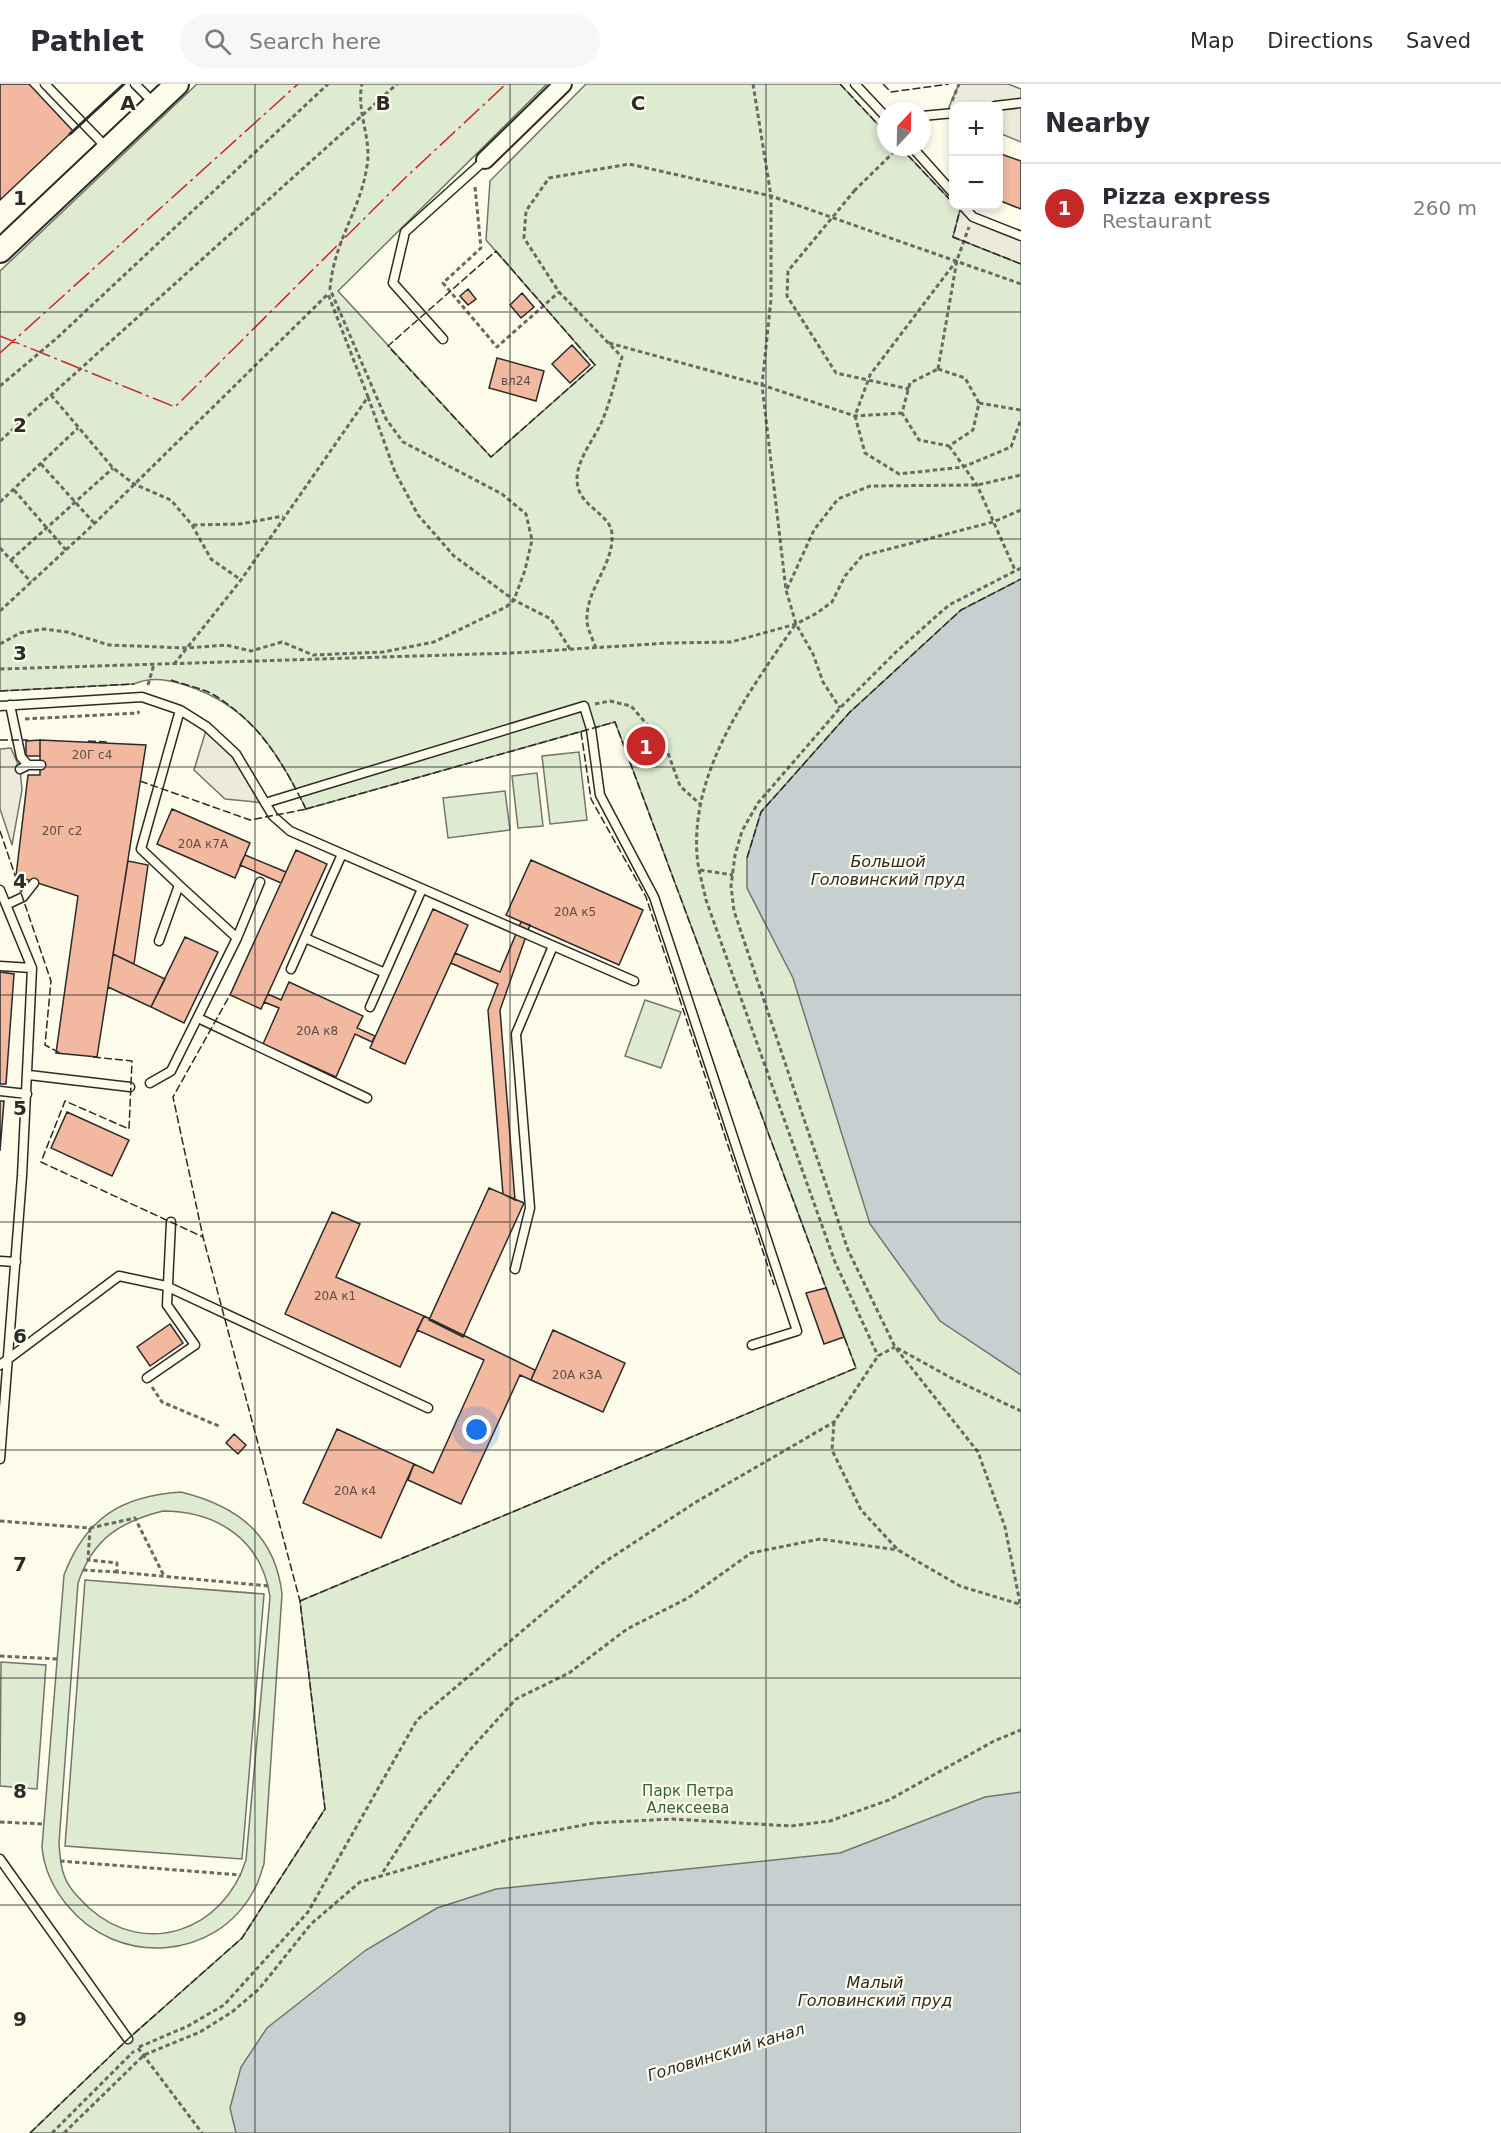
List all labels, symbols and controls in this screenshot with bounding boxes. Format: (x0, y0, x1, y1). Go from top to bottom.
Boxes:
search box (180, 14, 600, 68)
text: Pathlet (30, 25, 144, 58)
icon: search (201, 25, 234, 58)
text: Search here (249, 29, 381, 54)
text: Map (1190, 29, 1234, 53)
text: Directions (1267, 29, 1373, 53)
text: Saved (1406, 29, 1471, 53)
text: A (120, 91, 136, 115)
text: B (375, 91, 391, 115)
text: C (631, 91, 645, 115)
north arrow (877, 102, 931, 156)
map controls (949, 102, 1003, 210)
button: + (949, 102, 1003, 156)
text: Nearby (1045, 108, 1150, 138)
button: − (949, 156, 1003, 210)
text: Pizza express (1102, 184, 1271, 209)
text: 1 (13, 186, 27, 210)
text: 1 (1058, 196, 1071, 220)
text: 260 m (1413, 196, 1477, 220)
text: Restaurant (1102, 209, 1212, 233)
house number: вл24 (501, 374, 531, 388)
text: 2 (13, 413, 27, 437)
text: 3 (13, 641, 27, 665)
pin: 1 (626, 724, 666, 768)
house number: 20Г с4 (72, 748, 112, 762)
house number: 20Г с2 (42, 824, 82, 838)
house number: 20А к7А (178, 837, 229, 851)
water label: Большой Головинский пруд (811, 852, 965, 889)
text: 4 (13, 869, 27, 893)
house number: 20А к5 (554, 905, 596, 919)
house number: 20А к8 (296, 1024, 338, 1038)
text: 5 (13, 1096, 27, 1120)
house number: 20А к1 (314, 1289, 356, 1303)
text: 6 (13, 1324, 27, 1348)
house number: 20А к3А (552, 1368, 603, 1382)
your location (462, 1415, 491, 1444)
house number: 20А к4 (334, 1484, 376, 1498)
text: 7 (13, 1552, 27, 1576)
text: 8 (13, 1779, 27, 1803)
park label: Парк Петра Алексеева (642, 1782, 734, 1817)
water label: Малый Головинский пруд (798, 1973, 952, 2010)
text: 9 (13, 2007, 27, 2031)
water label: Головинский канал (645, 2019, 807, 2085)

